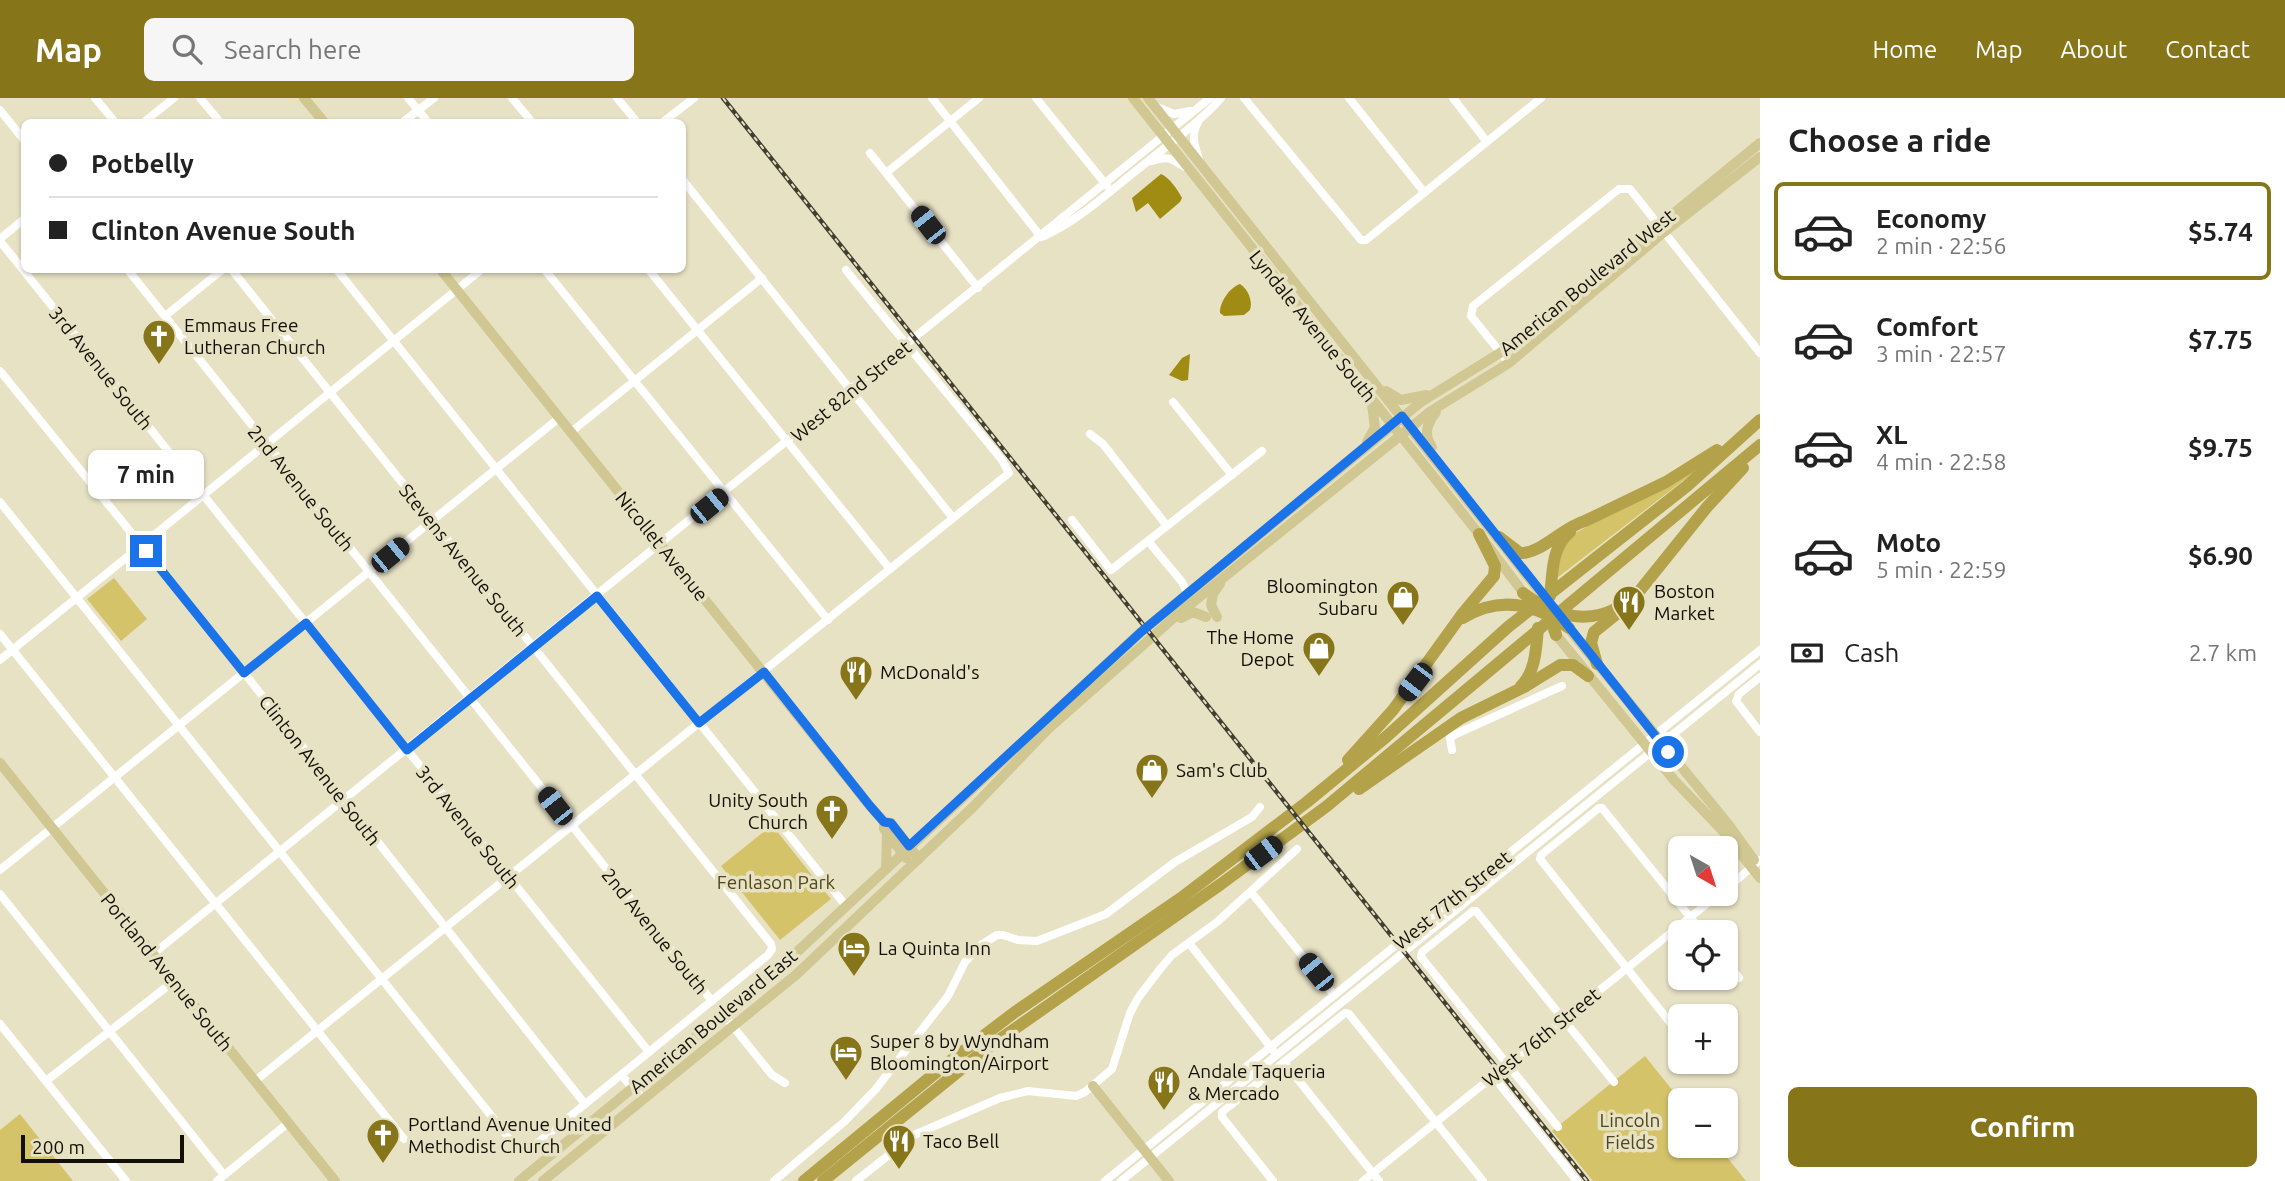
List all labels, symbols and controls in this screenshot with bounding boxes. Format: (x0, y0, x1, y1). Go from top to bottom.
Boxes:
search box (144, 18, 634, 81)
icon: search (168, 30, 206, 68)
text: Map (35, 31, 102, 68)
text: Search here (224, 35, 362, 64)
text: Home (1872, 36, 1937, 63)
text: Map (1975, 36, 2022, 63)
text: About (2060, 36, 2127, 63)
text: Contact (2165, 36, 2250, 63)
text: Choose a ride (1788, 122, 1991, 158)
text: Potbelly (91, 149, 194, 178)
icon: car (1792, 200, 1855, 263)
car (907, 202, 950, 248)
street label: American Boulevard West (1495, 204, 1680, 360)
text: Economy (1876, 204, 1986, 233)
text: Clinton Avenue South (91, 216, 355, 245)
text: $5.74 (2188, 217, 2253, 246)
text: 2 min · 22:56 (1876, 233, 2007, 258)
street label: Lyndale Avenue South (1245, 246, 1381, 406)
street label: 3rd Avenue South (45, 302, 157, 434)
icon: car (1792, 308, 1855, 371)
text: Comfort (1876, 312, 1979, 341)
place label: Emmaus Free Lutheran Church (184, 314, 326, 358)
church icon: Emmaus Free Lutheran Church (140, 317, 178, 366)
text: $7.75 (2188, 325, 2253, 354)
street label: West 82nd Street (786, 335, 916, 446)
text: 3 min · 22:57 (1876, 341, 2007, 366)
icon: car (1792, 416, 1855, 479)
text: XL (1876, 420, 1907, 449)
street label: 2nd Avenue South (243, 421, 359, 555)
text: $9.75 (2188, 433, 2253, 462)
callout: 7 min (88, 449, 204, 498)
text: 4 min · 22:58 (1876, 449, 2007, 474)
text: 7 min (117, 462, 175, 487)
street label: Stevens Avenue South (395, 479, 531, 641)
car (687, 485, 732, 527)
street label: Nicollet Avenue (611, 487, 713, 605)
icon: car (1792, 524, 1855, 587)
text: Moto (1876, 528, 1941, 557)
car (368, 534, 413, 576)
route end (130, 535, 162, 567)
text: $6.90 (2188, 541, 2253, 570)
text: 5 min · 22:59 (1876, 557, 2007, 582)
place label: Bloomington Subaru (1267, 575, 1378, 619)
shop icon: Bloomington Subaru (1384, 578, 1422, 627)
place label: Boston Market (1654, 580, 1715, 624)
restaurant icon: Boston Market (1610, 583, 1648, 632)
place label: The Home Depot (1207, 626, 1295, 670)
shop icon: The Home Depot (1300, 629, 1338, 678)
icon: cash (1788, 634, 1826, 672)
text: Cash (1844, 638, 1899, 667)
text: 2.7 km (2189, 640, 2257, 665)
restaurant icon: McDonald's (837, 653, 875, 702)
car (1394, 659, 1437, 705)
place label: McDonald's (880, 661, 979, 683)
street label: Clinton Avenue South (255, 691, 385, 849)
route start (1652, 736, 1684, 768)
shop icon: Sam's Club (1133, 751, 1171, 800)
place label: Sam's Club (1176, 759, 1268, 781)
street label: 3rd Avenue South (412, 761, 524, 893)
car (534, 783, 577, 829)
place label: Unity South Church (708, 789, 808, 833)
church icon: Unity South Church (813, 792, 851, 841)
car (1240, 832, 1287, 874)
north arrow (1668, 836, 1738, 906)
map controls (1668, 836, 1738, 1158)
street label: West 77th Street (1389, 845, 1516, 954)
street label: 2nd Avenue South (597, 864, 713, 998)
park label: Fenlason Park (717, 871, 836, 893)
street label: Portland Avenue South (97, 889, 237, 1055)
button: locate (1668, 920, 1738, 990)
hotel icon: La Quinta Inn (835, 929, 873, 978)
place label: La Quinta Inn (878, 937, 991, 959)
street label: American Boulevard East (625, 944, 802, 1098)
car (1295, 949, 1338, 995)
street label: West 76th Street (1478, 982, 1605, 1091)
button: + (1668, 1004, 1738, 1074)
place label: Super 8 by Wyndham Bloomington/Airport (870, 1030, 1049, 1074)
hotel icon: Super 8 by Wyndham Bloomington/Airport (827, 1033, 865, 1082)
place label: Andale Taqueria & Mercado (1188, 1060, 1326, 1104)
restaurant icon: Andale Taqueria & Mercado (1145, 1063, 1183, 1112)
button: Confirm (1788, 1087, 2257, 1167)
button: − (1668, 1088, 1738, 1158)
park label: Lincoln Fields (1600, 1109, 1660, 1153)
place label: Portland Avenue United Methodist Church (408, 1113, 612, 1157)
church icon: Portland Avenue United Methodist Church (364, 1116, 402, 1165)
restaurant icon: Taco Bell (880, 1122, 918, 1171)
place label: Taco Bell (923, 1130, 999, 1152)
scale bar (21, 1132, 184, 1164)
text: 200 m (32, 1136, 85, 1158)

